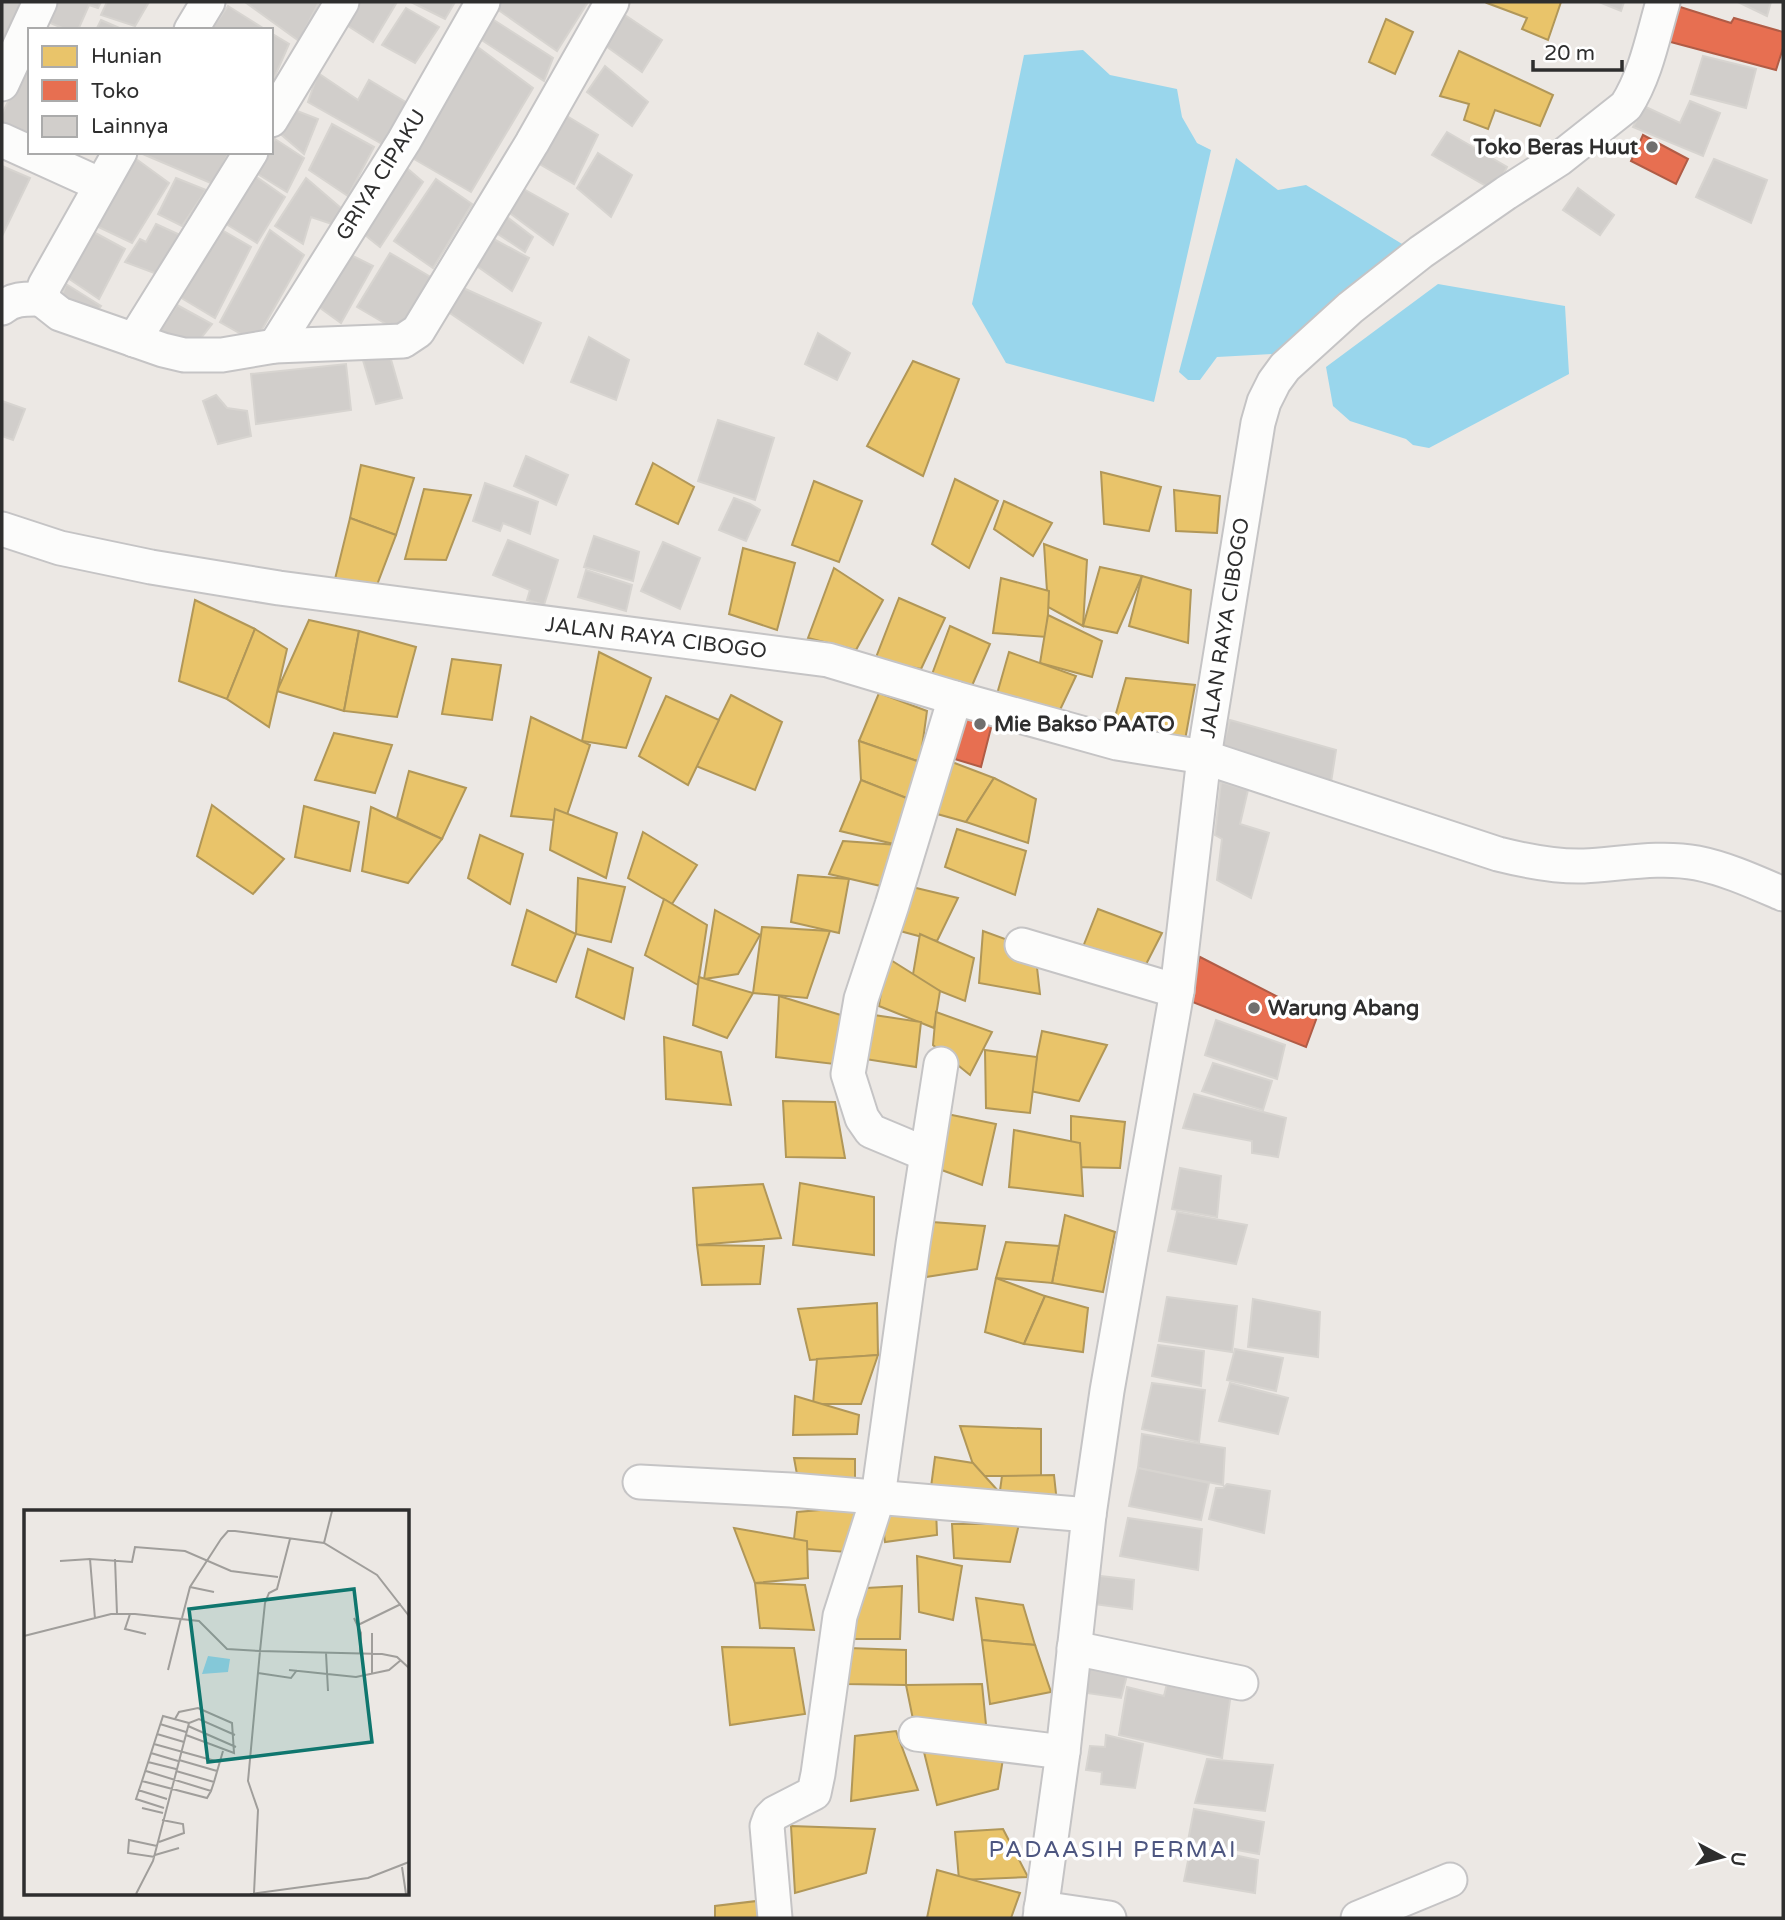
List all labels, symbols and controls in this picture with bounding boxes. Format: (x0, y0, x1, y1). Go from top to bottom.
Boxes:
legend (28, 28, 273, 154)
scale bar (1533, 28, 1622, 72)
text: 20 m (1544, 41, 1595, 66)
text: Hunian (91, 44, 162, 69)
text: Toko (91, 79, 139, 104)
street label: GRIYA CIPAKU (331, 105, 431, 245)
text: Lainnya (91, 114, 168, 139)
place label: Toko Beras Huut (1472, 135, 1638, 160)
marker: Toko Beras Huut (1644, 139, 1660, 155)
street label: JALAN RAYA CIBOGO (1195, 516, 1255, 740)
street label: JALAN RAYA CIBOGO (544, 612, 768, 664)
place label: Mie Bakso PAATO (994, 712, 1175, 737)
marker: Mie Bakso PAATO (972, 716, 988, 732)
place label: Warung Abang (1268, 996, 1419, 1021)
marker: Warung Abang (1246, 1000, 1262, 1016)
inset map (24, 1510, 410, 1896)
north arrow (1687, 1822, 1757, 1892)
district label: PADAASIH PERMAI (989, 1836, 1237, 1864)
text: U (1726, 1850, 1750, 1867)

